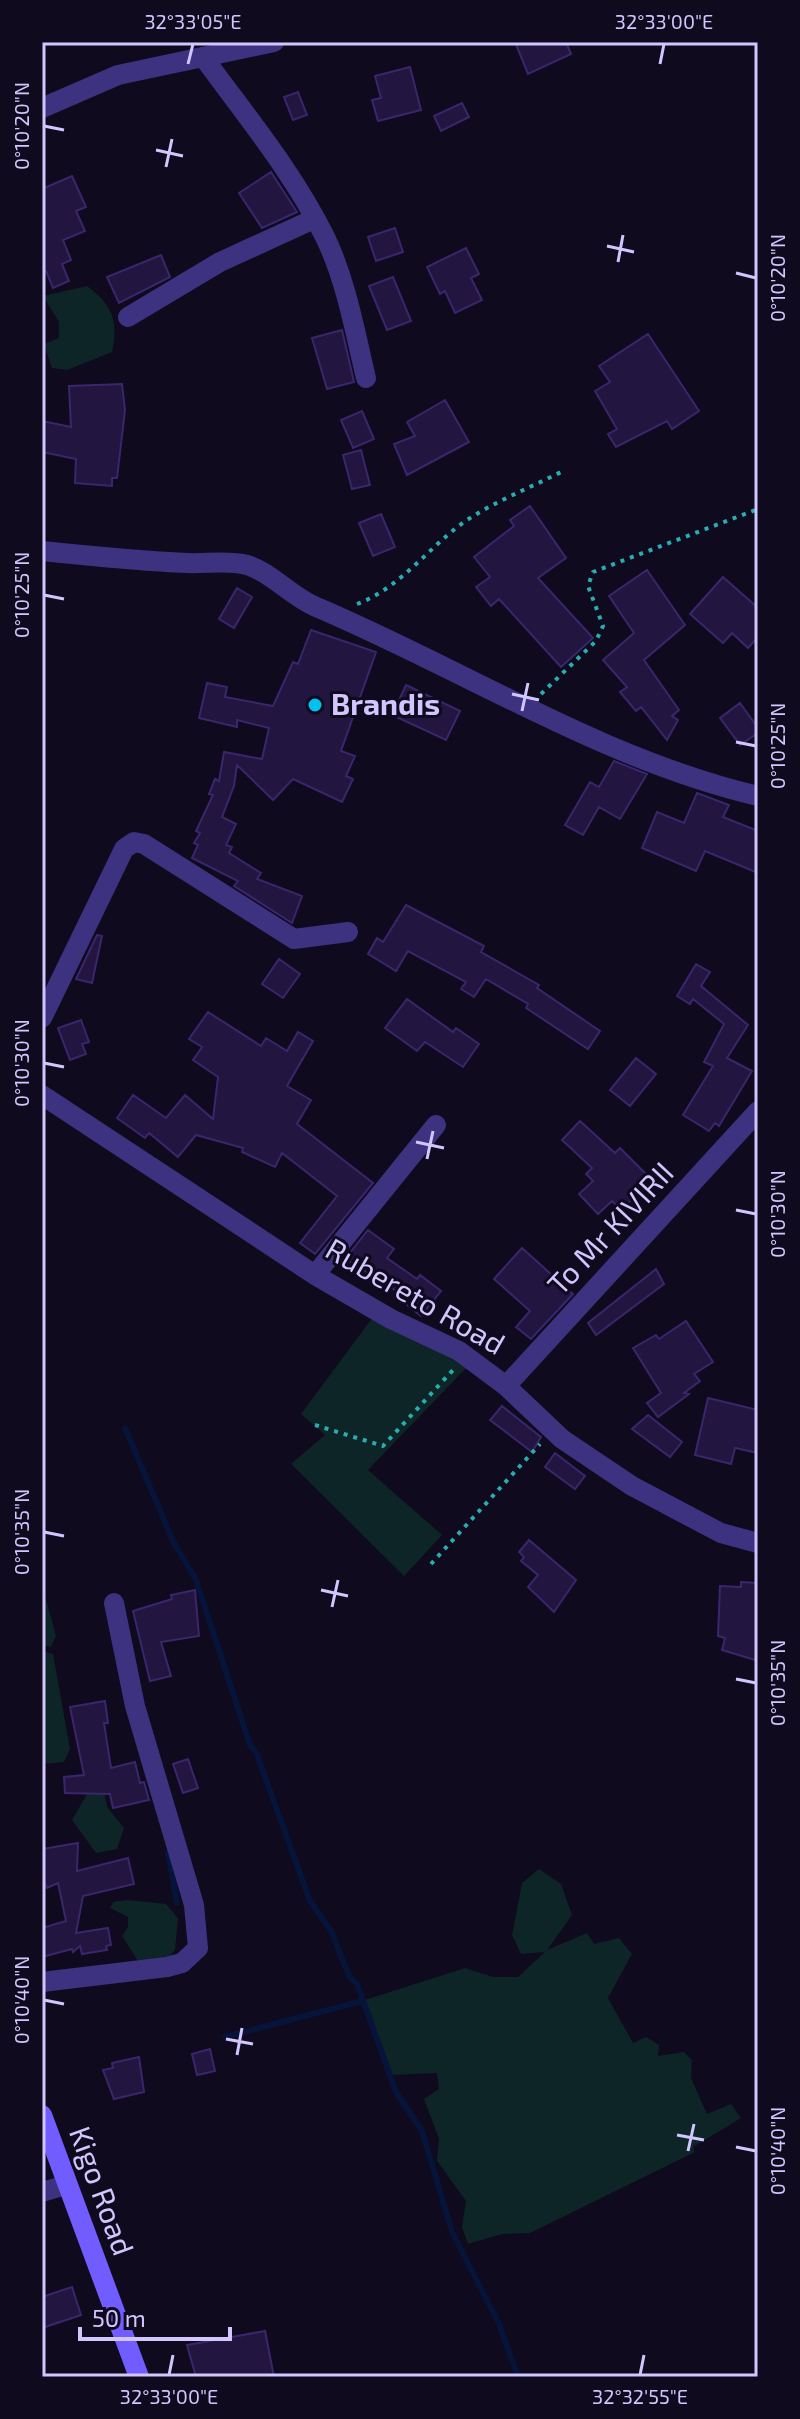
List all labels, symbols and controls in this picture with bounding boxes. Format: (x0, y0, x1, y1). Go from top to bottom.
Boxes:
text: 32°33'05"E (144, 9, 242, 33)
text: 32°33'00"E (615, 9, 713, 33)
text: 0°10'20"N (9, 82, 33, 170)
text: 0°10'20"N (765, 234, 789, 322)
text: 0°10'25"N (9, 552, 33, 638)
place label: Brandis (331, 685, 440, 721)
marker: Brandis (306, 696, 324, 714)
text: 0°10'25"N (765, 703, 789, 789)
text: 0°10'30"N (9, 1019, 33, 1107)
street label: To Mr KIVIRII (539, 1154, 680, 1301)
text: 0°10'30"N (765, 1170, 789, 1258)
street label: Rubereto Road (320, 1229, 512, 1361)
text: 0°10'35"N (9, 1489, 33, 1575)
text: 0°10'35"N (765, 1640, 789, 1726)
text: 0°10'40"N (9, 1956, 33, 2044)
text: 0°10'40"N (765, 2107, 789, 2195)
street label: Kigo Road (63, 2121, 143, 2260)
scale bar (80, 2291, 230, 2341)
text: 50 m (92, 2303, 146, 2332)
text: 32°33'00"E (120, 2384, 218, 2408)
text: 32°32'55"E (592, 2384, 688, 2408)

